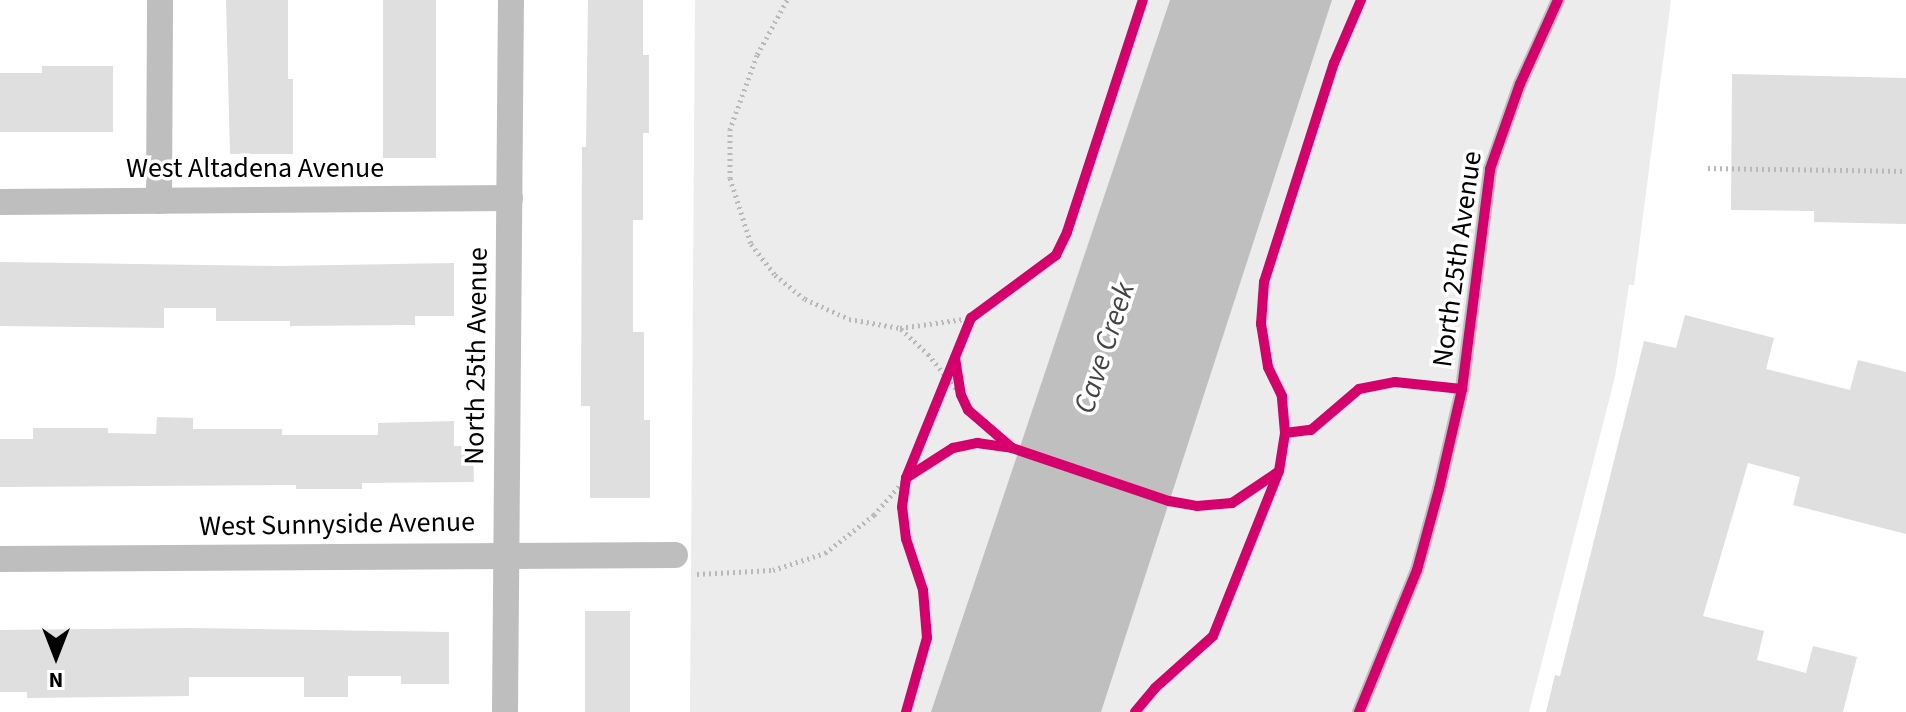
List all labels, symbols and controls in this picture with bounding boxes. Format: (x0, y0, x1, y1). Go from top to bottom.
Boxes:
street label: North 25th Avenue (1425, 149, 1489, 369)
street label: West Altadena Avenue (126, 151, 384, 185)
street label: North 25th Avenue (457, 247, 495, 465)
water label: Cave Creek (1067, 278, 1143, 418)
street label: West Sunnyside Avenue (199, 505, 475, 543)
north arrow (16, 616, 96, 696)
text: N (49, 664, 63, 696)

